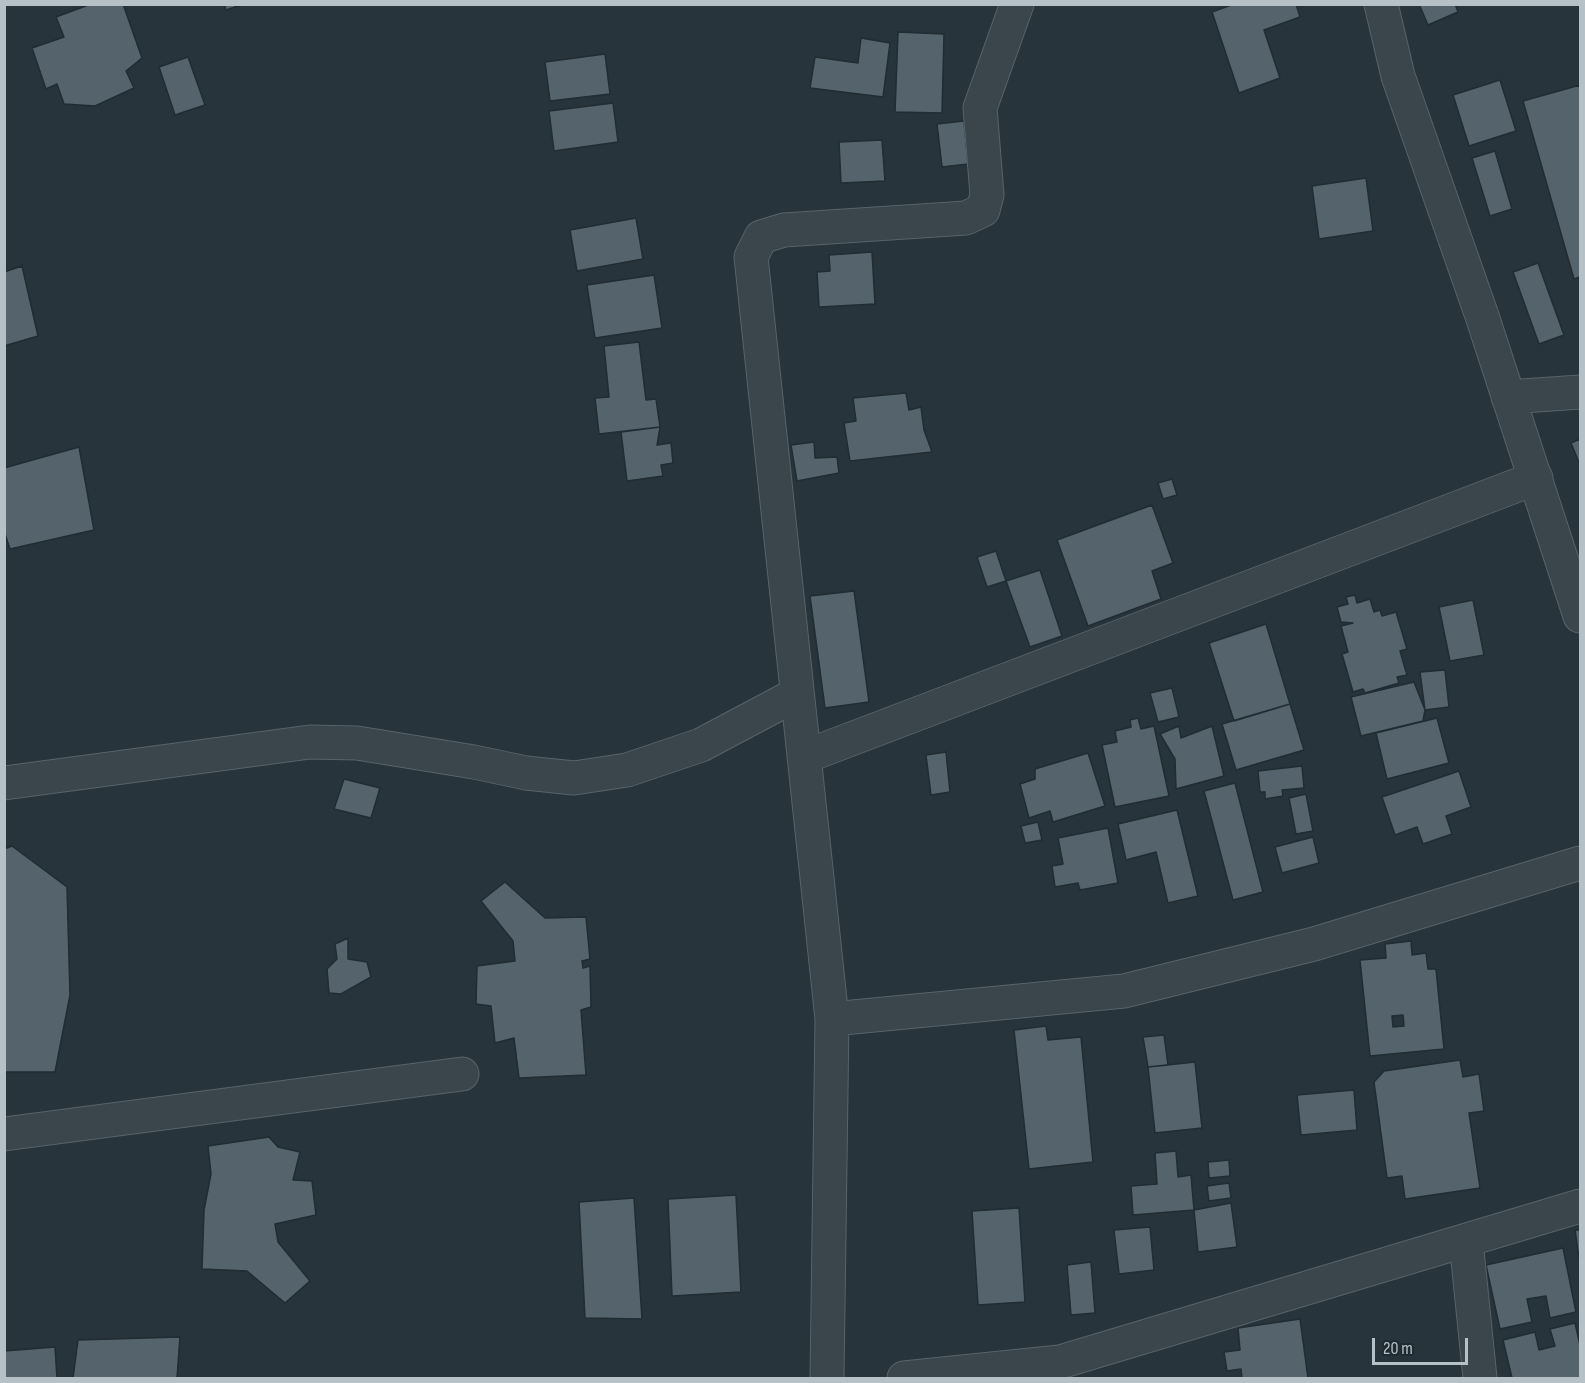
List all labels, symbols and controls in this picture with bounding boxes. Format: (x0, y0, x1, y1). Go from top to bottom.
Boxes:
scale bar (1375, 1326, 1471, 1364)
text: 20 m (1383, 1338, 1413, 1359)

